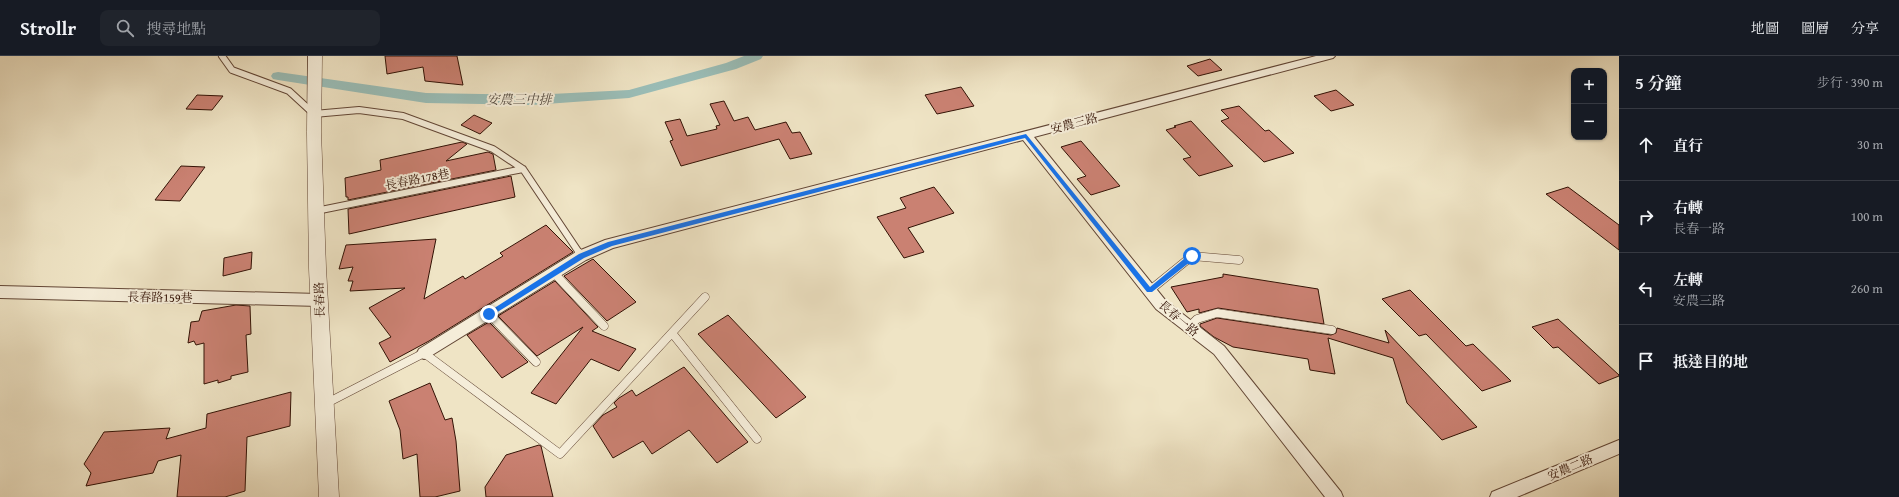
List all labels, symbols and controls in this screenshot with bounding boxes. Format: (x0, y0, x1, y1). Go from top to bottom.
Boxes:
search box (100, 10, 380, 46)
text: Strollr (20, 14, 76, 42)
icon: search (114, 17, 136, 39)
text: 搜尋地點 (146, 18, 206, 39)
text: 地圖 (1751, 18, 1779, 38)
text: 圖層 (1801, 18, 1829, 38)
text: 分享 (1851, 18, 1879, 38)
map controls (1571, 68, 1607, 140)
button: + (1571, 68, 1607, 104)
text: 5 分鐘 (1635, 70, 1682, 95)
text: 步行 · 390 m (1817, 73, 1883, 92)
water label: 安農三中排 (486, 90, 553, 109)
button: − (1571, 104, 1607, 140)
street label: 安農三路 (1049, 109, 1099, 137)
icon: ahead (1635, 134, 1657, 156)
text: 直行 (1673, 135, 1703, 156)
text: 30 m (1857, 135, 1883, 154)
street label: 長春路178巷 (383, 164, 451, 194)
text: 右轉 (1673, 197, 1703, 218)
icon: right (1635, 206, 1657, 228)
text: 100 m (1851, 207, 1883, 226)
text: 長春一路 (1673, 219, 1725, 238)
route start (1183, 247, 1201, 265)
text: 左轉 (1673, 269, 1703, 290)
icon: left (1635, 278, 1657, 300)
text: 260 m (1851, 279, 1883, 298)
street label: 長春路 (310, 282, 328, 318)
street label: 長春路159巷 (127, 288, 193, 306)
text: 安農三路 (1673, 291, 1725, 310)
street label: 長春一路 (1155, 296, 1203, 340)
route end (480, 305, 498, 323)
icon: arrive (1635, 350, 1657, 372)
text: 抵達目的地 (1673, 351, 1748, 372)
street label: 安農二路 (1545, 450, 1595, 484)

